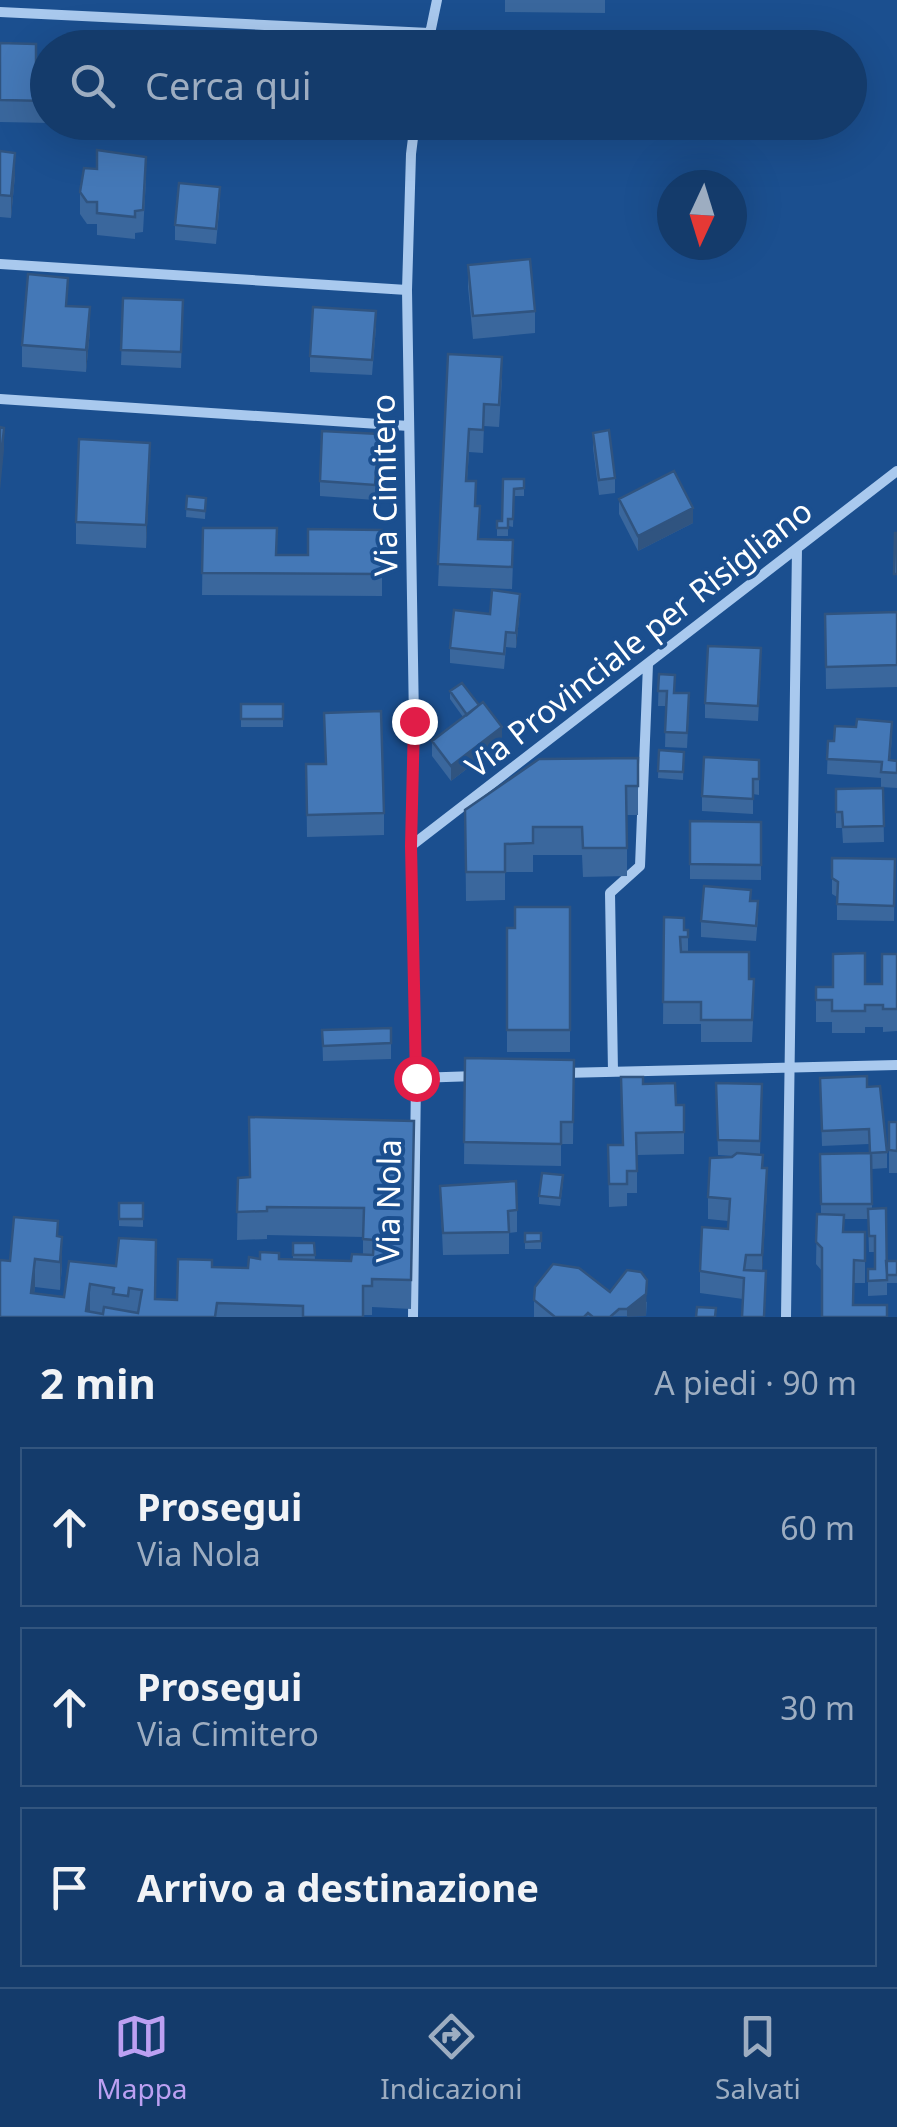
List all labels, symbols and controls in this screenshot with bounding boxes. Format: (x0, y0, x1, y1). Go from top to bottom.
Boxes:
search box (30, 30, 867, 140)
icon: search (65, 58, 120, 113)
text: Cerca qui (145, 59, 311, 111)
north arrow (657, 170, 747, 260)
street label: Via Cimitero (360, 394, 407, 576)
street label: Via Provinciale per Risigliano (456, 489, 820, 787)
route end (392, 699, 438, 745)
route start (394, 1056, 440, 1102)
street label: Via Nola (365, 1139, 410, 1263)
text: 2 min (40, 1354, 156, 1411)
text: A piedi · 90 m (654, 1361, 857, 1404)
text: Prosegui (137, 1480, 302, 1532)
icon: ahead (42, 1500, 97, 1555)
text: 60 m (780, 1506, 855, 1549)
text: Via Nola (137, 1532, 261, 1575)
text: Prosegui (137, 1660, 302, 1712)
icon: ahead (42, 1680, 97, 1735)
text: 30 m (780, 1686, 855, 1729)
text: Via Cimitero (137, 1712, 319, 1755)
icon: arrive (42, 1860, 97, 1915)
text: Arrivo a destinazione (137, 1861, 539, 1913)
tab: Mappa (96, 2009, 188, 2107)
tab: Indicazioni (380, 2009, 522, 2107)
tab: Salvati (715, 2009, 801, 2107)

